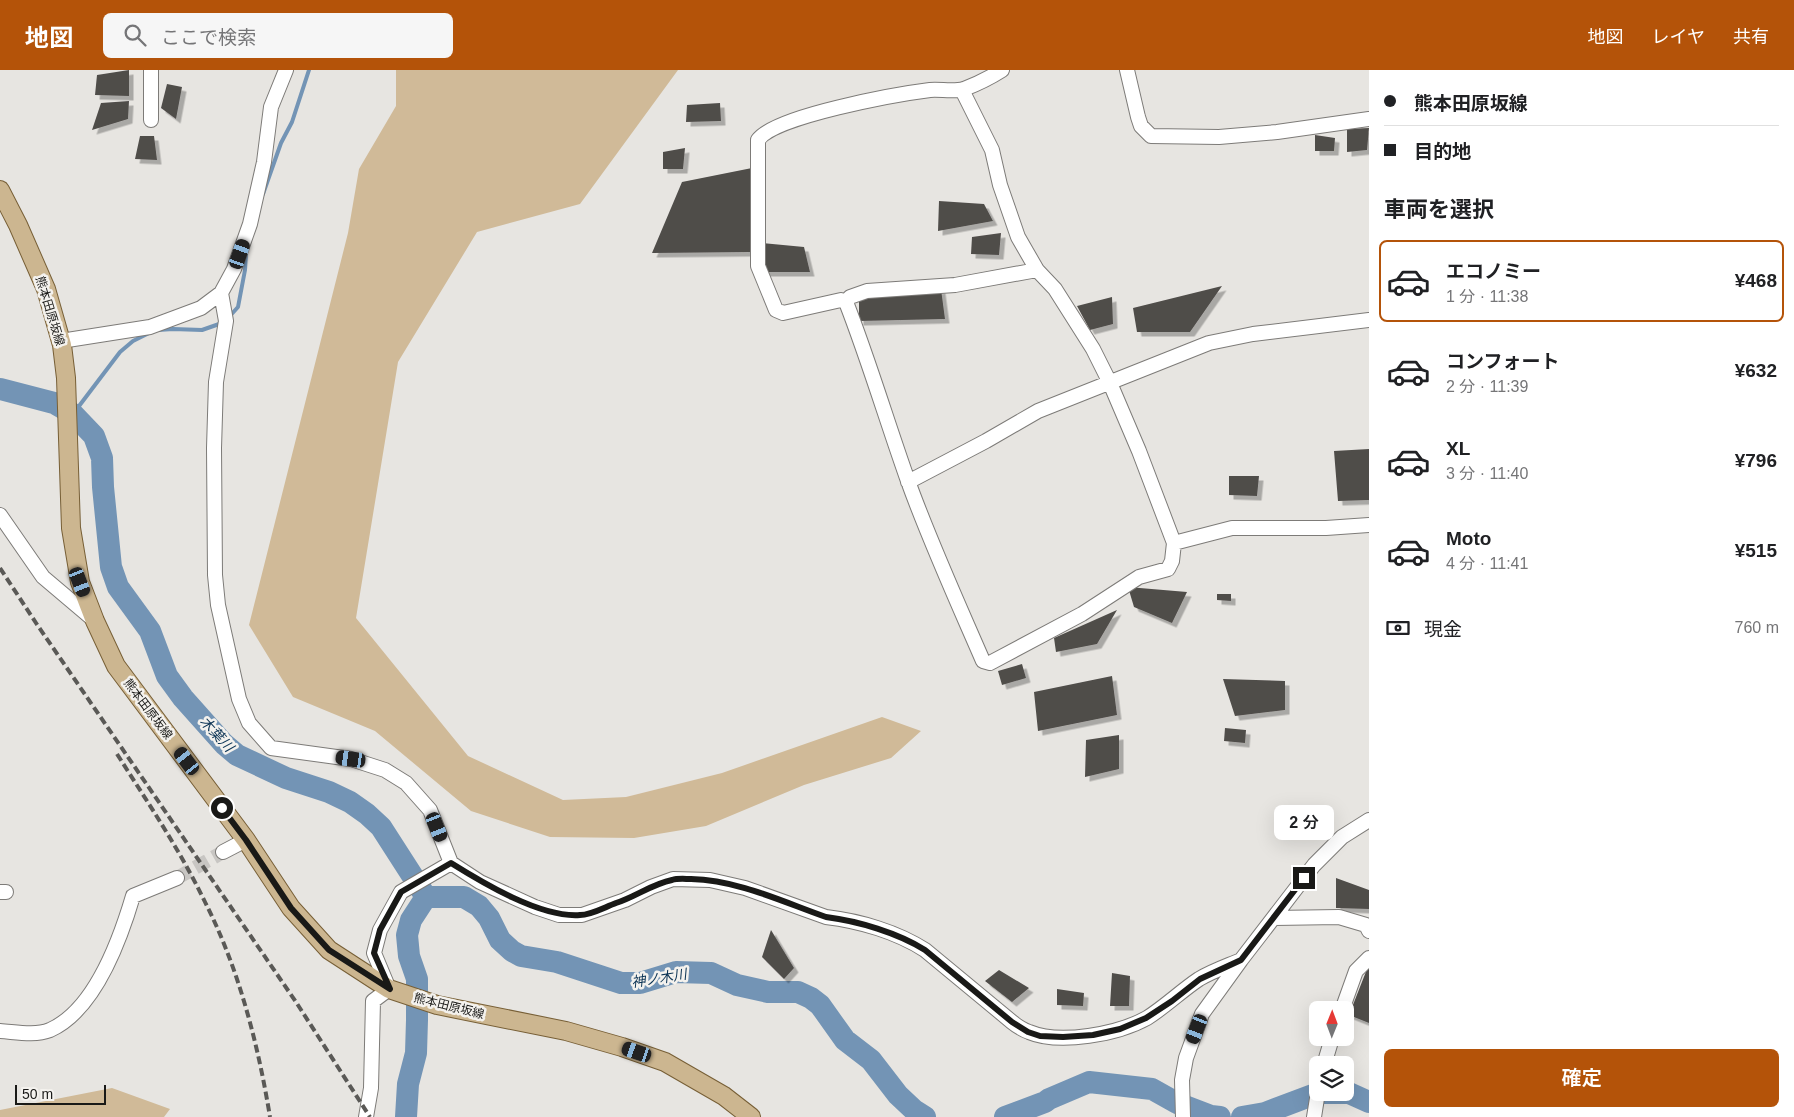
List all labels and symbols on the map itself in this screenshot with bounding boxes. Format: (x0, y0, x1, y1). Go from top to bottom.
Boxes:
car (228, 237, 251, 271)
street label: 熊本田原坂線 (33, 275, 67, 347)
car (67, 565, 92, 599)
street label: 熊本田原坂線 (121, 676, 175, 742)
water label: 木葉川 (197, 713, 239, 756)
car (171, 745, 202, 777)
car (335, 749, 366, 769)
route start (211, 797, 233, 819)
callout: 2 分 (1274, 806, 1334, 840)
car (424, 810, 449, 844)
route end (1293, 867, 1315, 889)
water label: 神ノ木川 (630, 965, 690, 990)
street label: 熊本田原坂線 (412, 990, 486, 1022)
north arrow (1309, 1001, 1354, 1046)
car (1184, 1012, 1209, 1046)
car (620, 1040, 653, 1064)
scale bar (15, 1082, 106, 1105)

